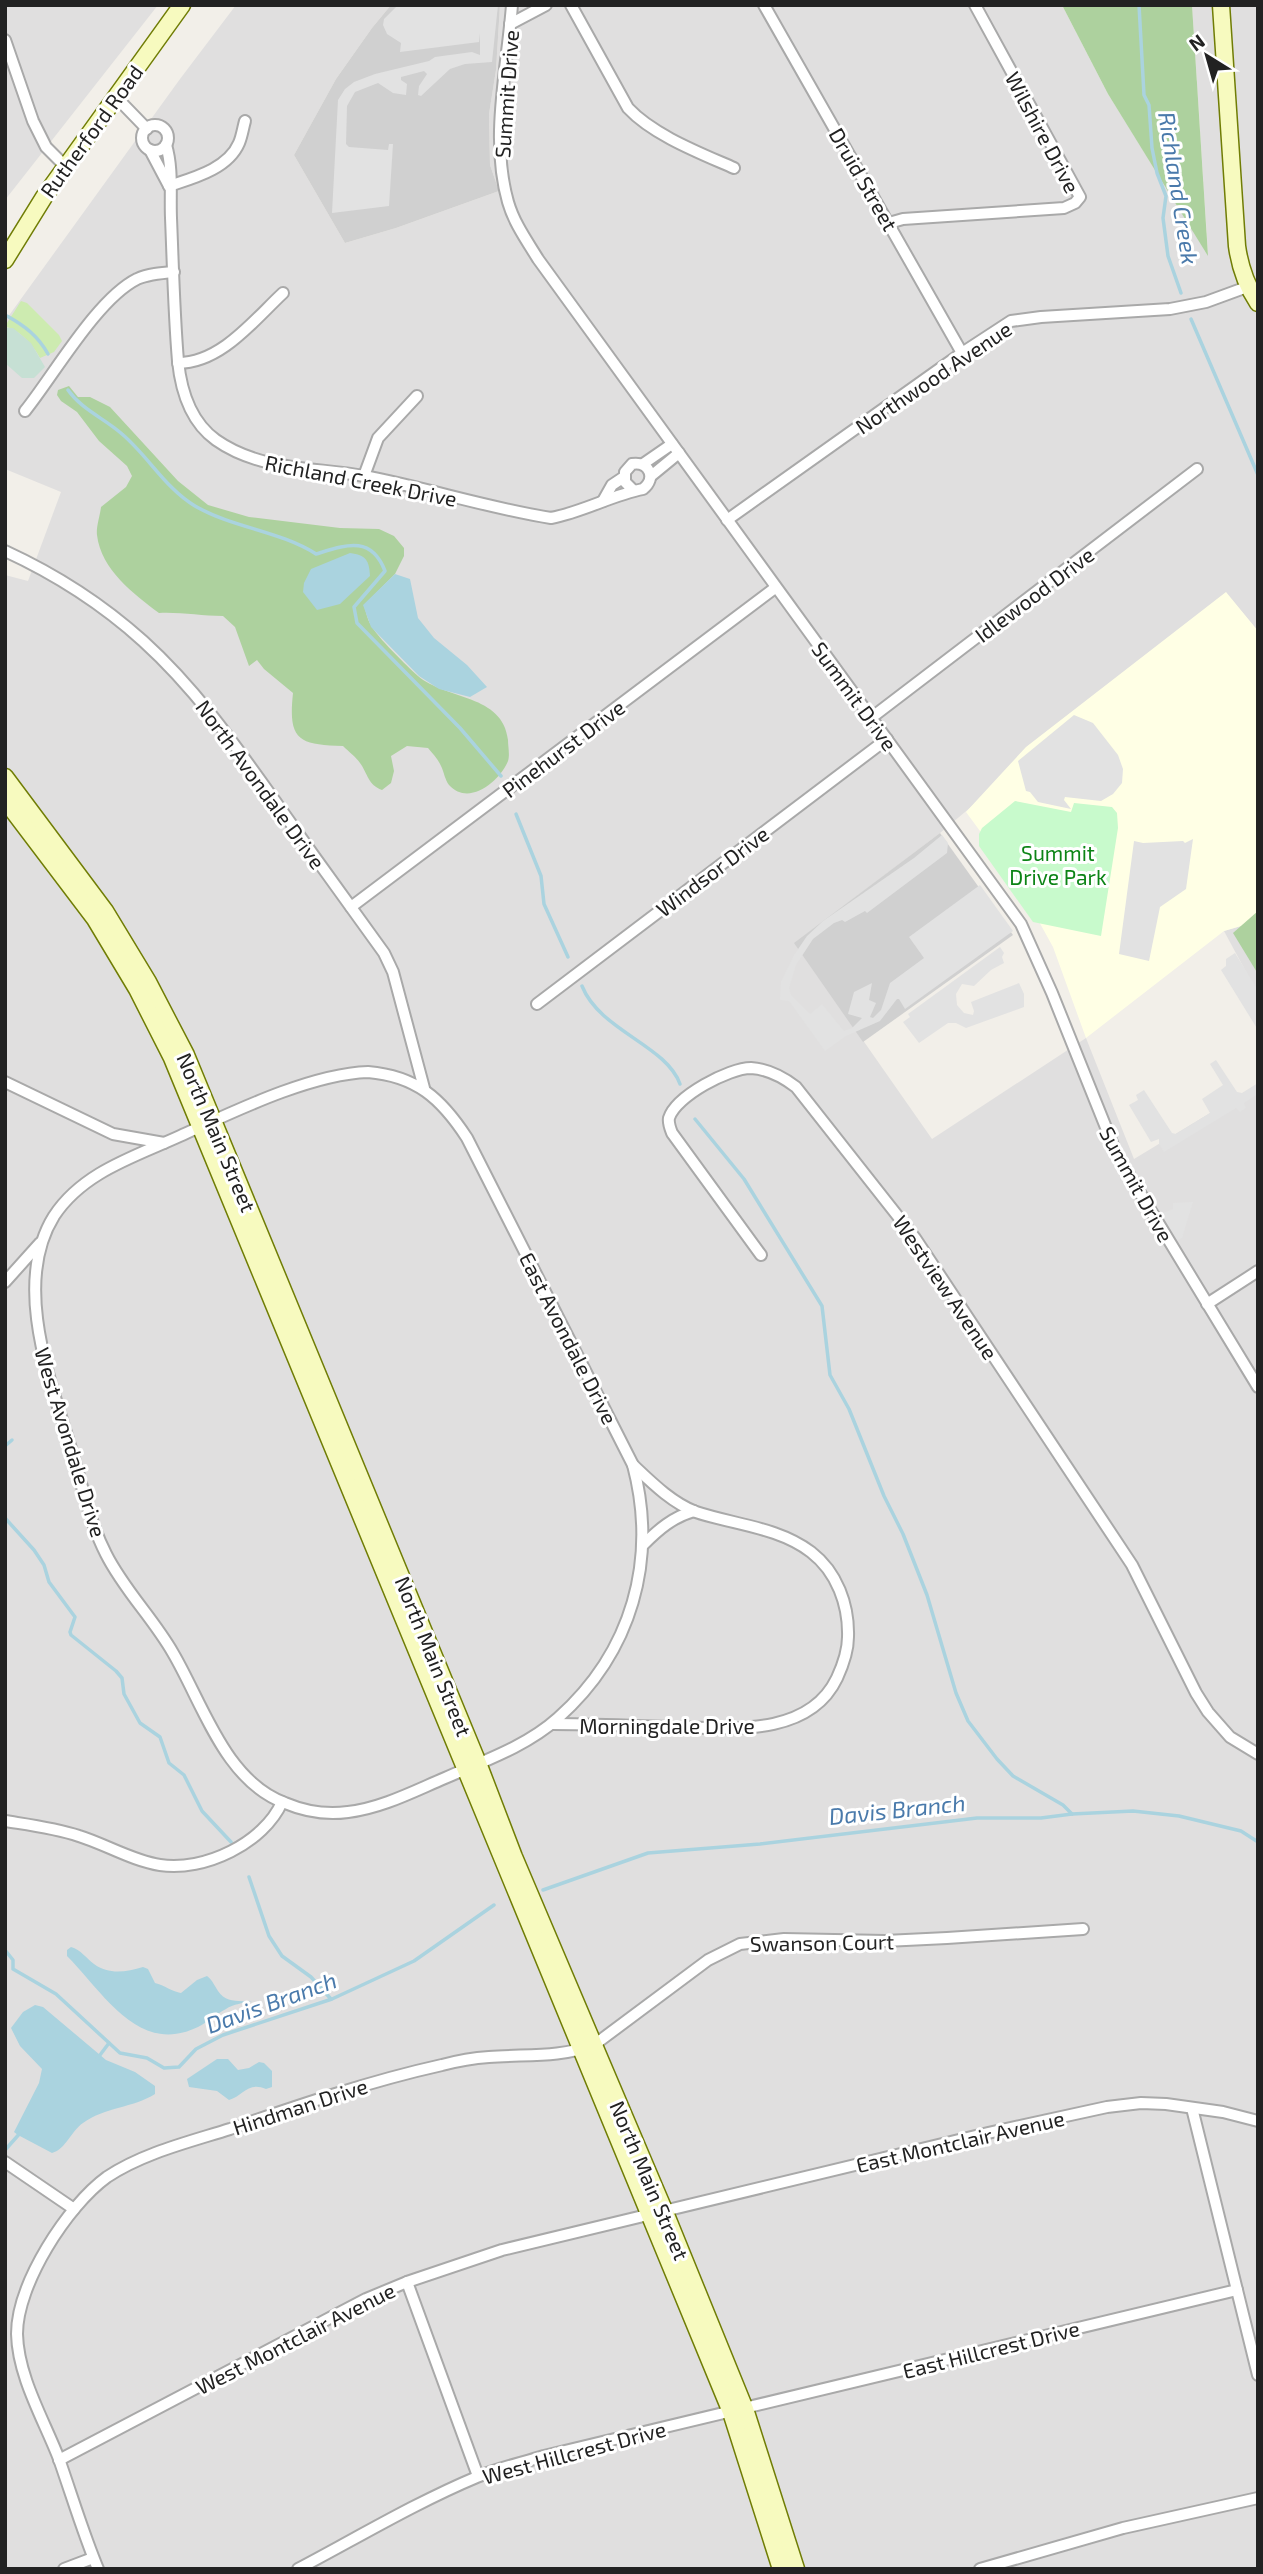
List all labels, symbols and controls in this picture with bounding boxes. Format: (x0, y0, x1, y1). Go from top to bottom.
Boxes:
north arrow (1172, 21, 1242, 91)
street label: Summit Drive (489, 29, 523, 159)
text: N (1184, 29, 1209, 55)
street label: Rutherford Road (34, 60, 148, 202)
street label: Wilshire Drive (1001, 67, 1085, 197)
water label: Richland Creek (1153, 110, 1205, 266)
street label: Druid Street (825, 123, 903, 235)
street label: Northwood Avenue (850, 315, 1016, 439)
street label: Richland Creek Drive (263, 449, 459, 511)
street label: Idlewood Drive (969, 541, 1099, 647)
street label: Summit Drive (807, 637, 903, 755)
street label: Pinehurst Drive (497, 694, 629, 802)
street label: North Avondale Drive (191, 695, 331, 873)
street label: Windsor Drive (651, 821, 773, 921)
park label: Summit Drive Park (1009, 840, 1107, 889)
street label: North Main Street (172, 1049, 262, 1215)
street label: Summit Drive (1095, 1122, 1179, 1246)
street label: Westview Avenue (889, 1210, 1003, 1364)
street label: East Avondale Drive (515, 1248, 623, 1428)
street label: West Avondale Drive (30, 1344, 112, 1540)
street label: North Main Street (390, 1572, 478, 1740)
street label: Morningdale Drive (579, 1713, 755, 1738)
water label: Davis Branch (827, 1788, 967, 1830)
street label: Swanson Court (750, 1928, 894, 1956)
water label: Davis Branch (202, 1965, 340, 2039)
street label: Hindman Drive (229, 2072, 371, 2140)
street label: North Main Street (605, 2097, 695, 2263)
street label: East Montclair Avenue (853, 2105, 1067, 2177)
street label: West Montclair Avenue (191, 2277, 399, 2399)
street label: East Hillcrest Drive (900, 2315, 1082, 2383)
street label: West Hillcrest Drive (480, 2415, 668, 2489)

